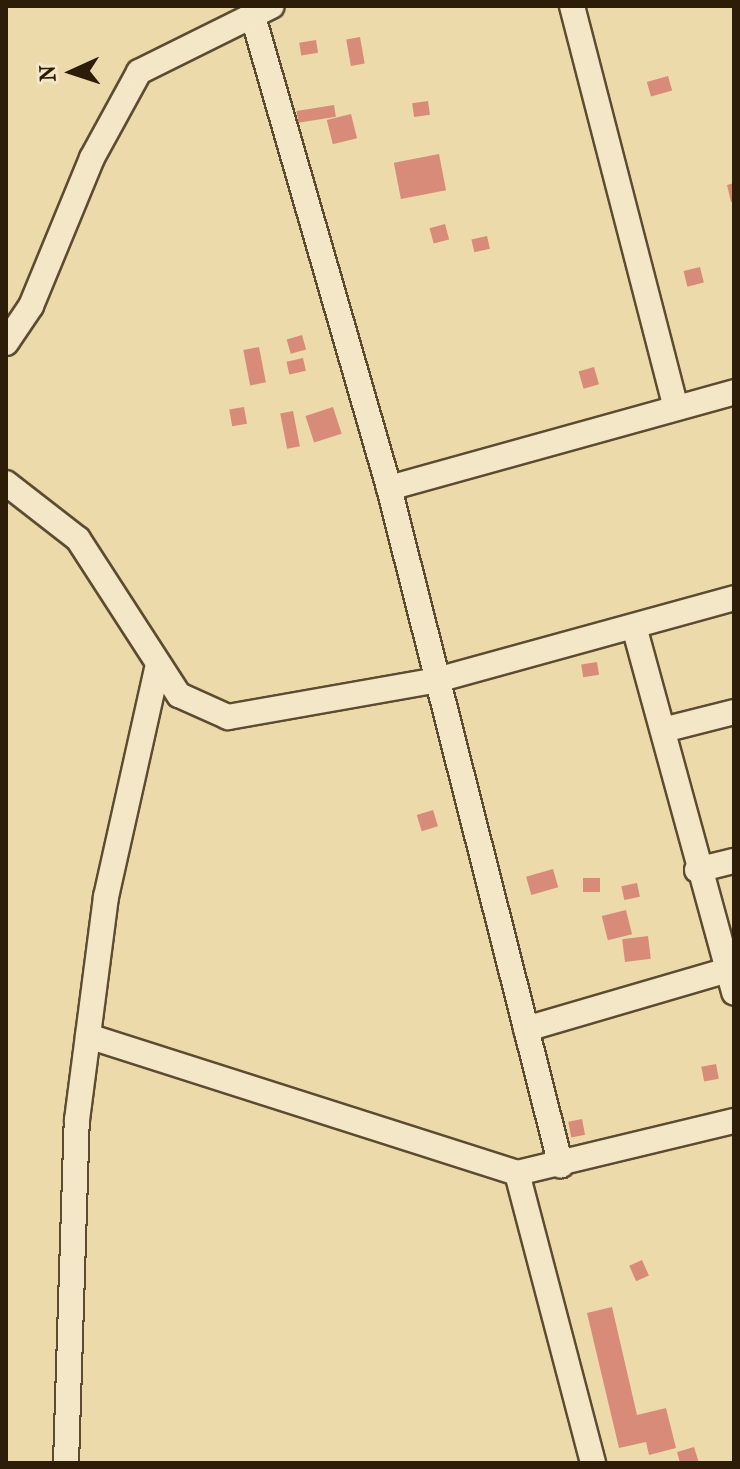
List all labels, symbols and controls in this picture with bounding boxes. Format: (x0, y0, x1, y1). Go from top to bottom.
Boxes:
north arrow (32, 32, 112, 112)
text: N (35, 64, 61, 82)

